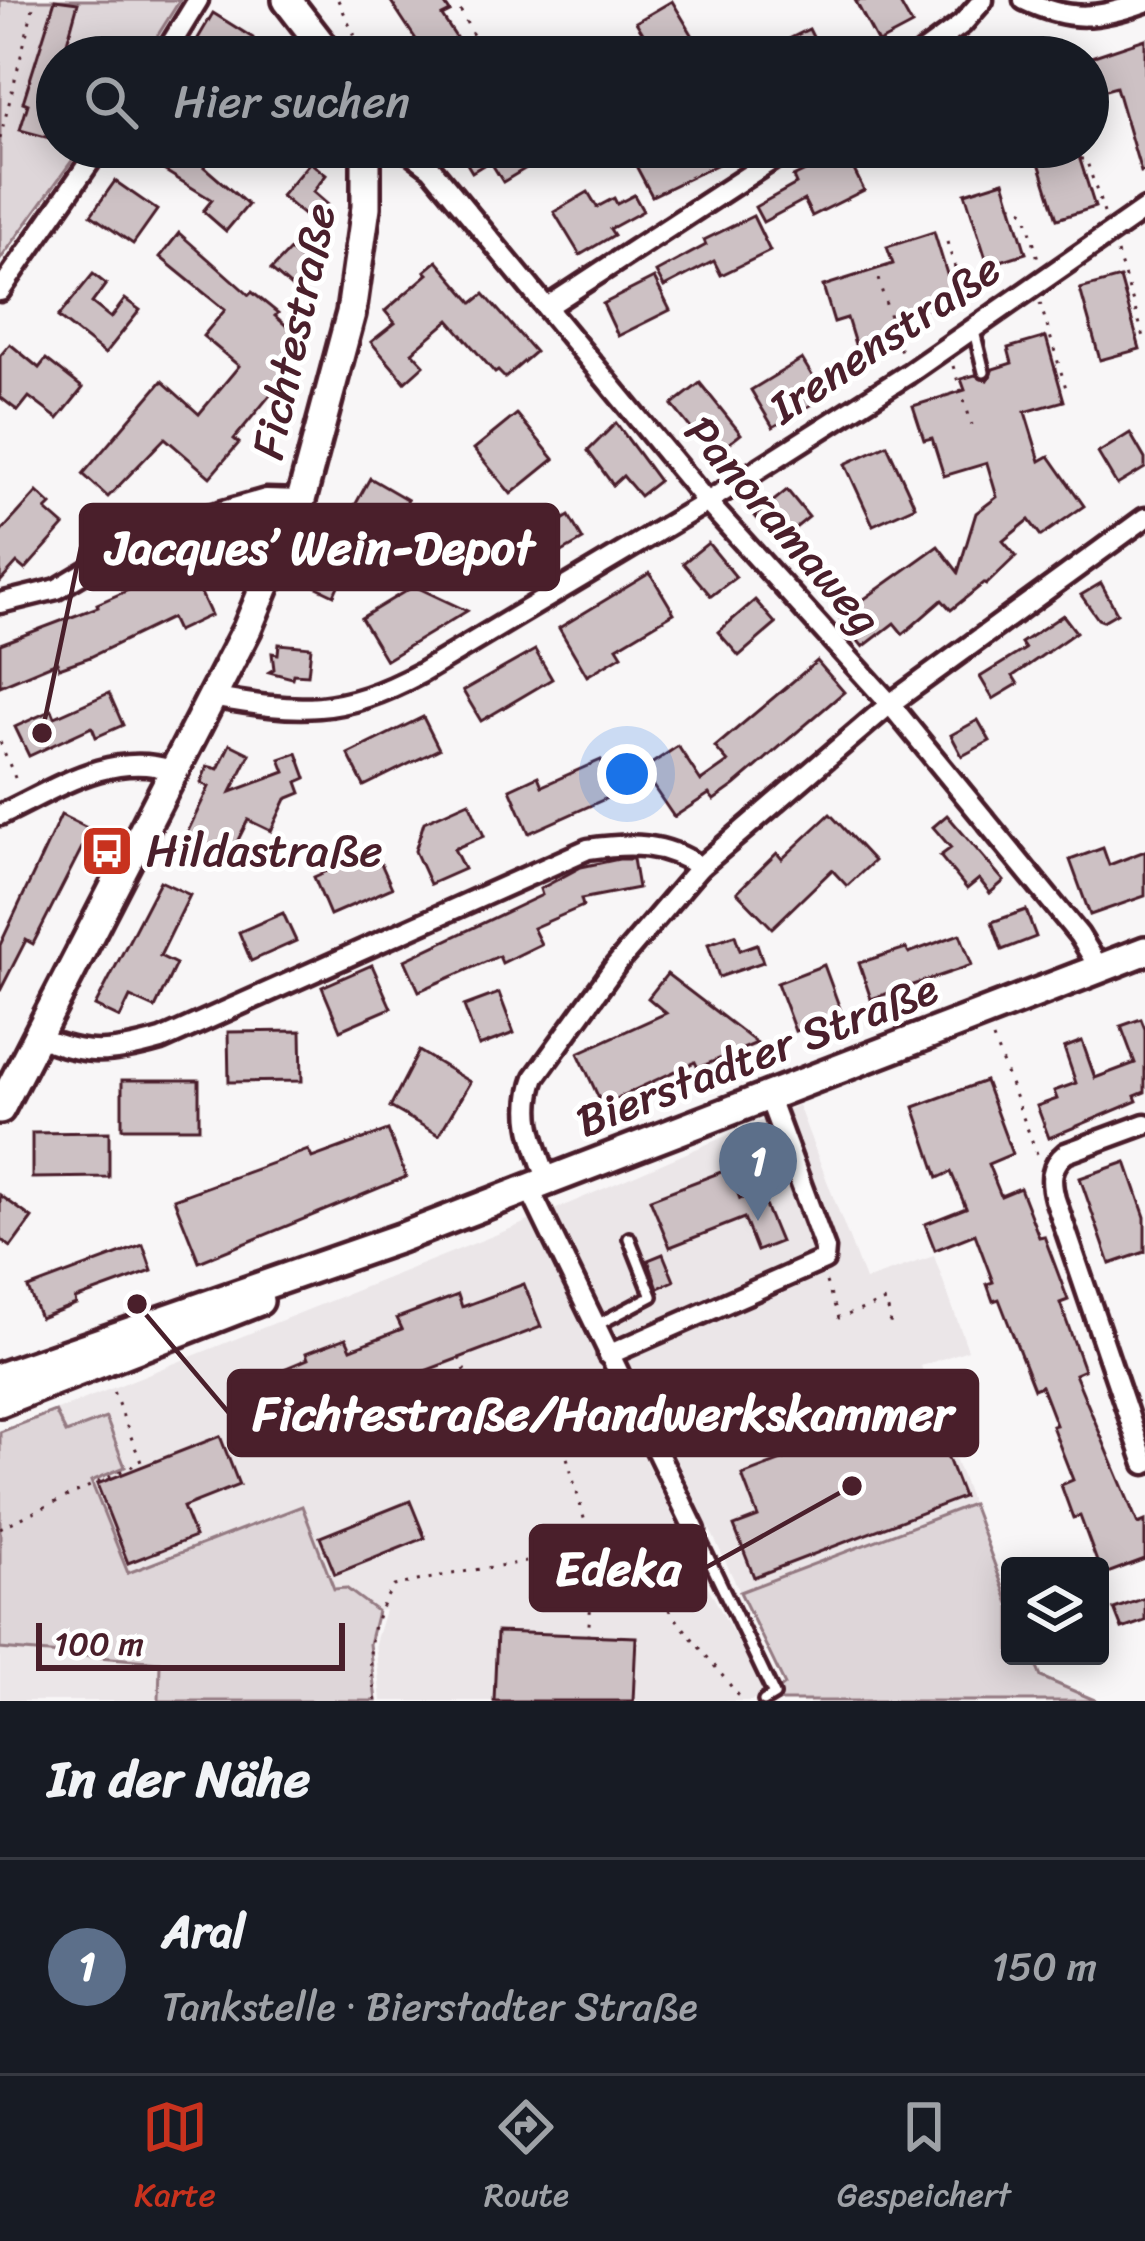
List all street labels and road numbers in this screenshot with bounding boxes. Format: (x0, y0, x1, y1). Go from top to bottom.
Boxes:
street label: Fichtestraße (228, 196, 360, 466)
street label: Irenenstraße (750, 230, 1018, 447)
street label: Panoramaweg (664, 396, 902, 654)
street label: Bierstadter Straße (564, 949, 950, 1161)

